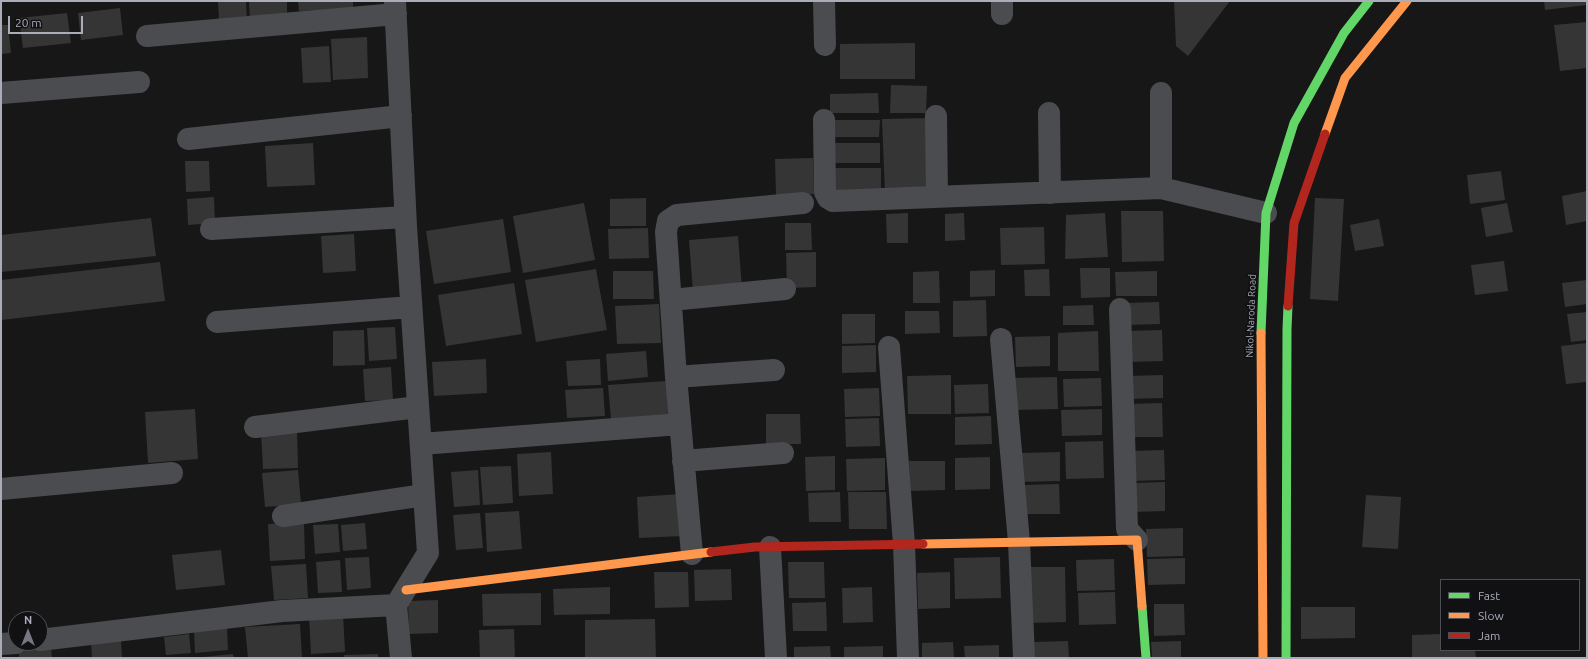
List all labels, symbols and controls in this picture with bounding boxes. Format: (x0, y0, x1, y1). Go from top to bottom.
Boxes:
scale bar (10, 8, 85, 34)
text: 20 m (15, 16, 42, 29)
street label: Nikol-Naroda Road (1244, 274, 1258, 358)
legend (1440, 579, 1580, 651)
text: Fast (1478, 589, 1500, 602)
text: Slow (1478, 609, 1504, 622)
north arrow (8, 611, 48, 651)
text: N (24, 614, 32, 626)
text: Jam (1478, 629, 1500, 642)

